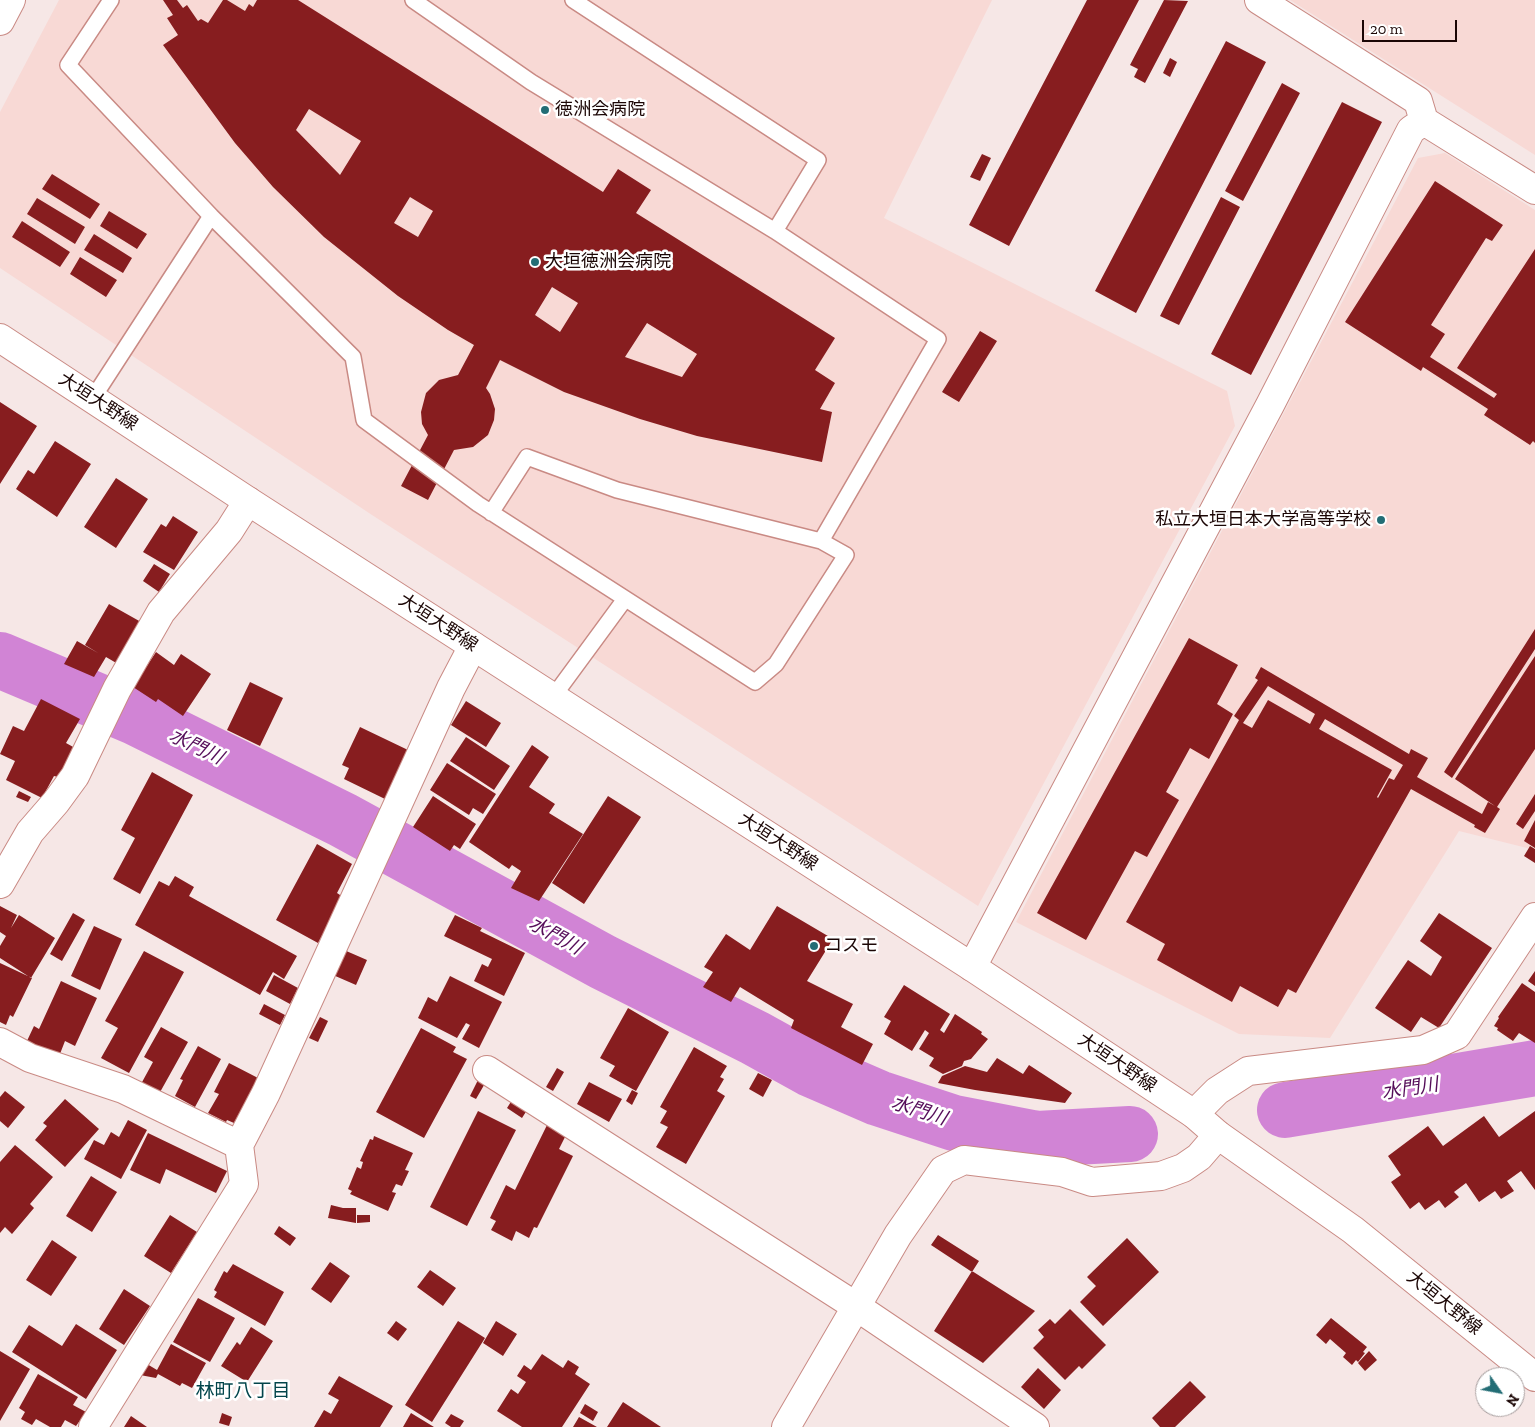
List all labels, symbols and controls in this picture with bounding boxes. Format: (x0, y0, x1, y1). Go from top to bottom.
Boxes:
scale bar (1365, 10, 1460, 42)
text: 20 m (1370, 20, 1403, 38)
place label: 徳洲会病院 (555, 99, 645, 121)
marker: 徳洲会病院 (539, 104, 551, 116)
place label: 大垣徳洲会病院 (545, 251, 671, 273)
marker: 大垣徳洲会病院 (529, 256, 541, 268)
street label: 大垣大野線 (54, 368, 142, 436)
place label: 私立大垣日本大学高等学校 (1155, 509, 1371, 531)
marker: 私立大垣日本大学高等学校 (1375, 514, 1387, 526)
street label: 大垣大野線 (394, 589, 482, 657)
water label: 水門川 (165, 724, 227, 770)
street label: 大垣大野線 (734, 808, 822, 876)
water label: 水門川 (525, 912, 585, 960)
place label: コスモ (824, 935, 878, 957)
marker: コスモ (808, 940, 820, 952)
street label: 大垣大野線 (1074, 1029, 1160, 1097)
water label: 水門川 (1380, 1073, 1440, 1105)
water label: 水門川 (888, 1091, 950, 1131)
street label: 大垣大野線 (1402, 1266, 1486, 1340)
north arrow (1475, 1367, 1525, 1417)
district label: 林町八丁目 (196, 1381, 290, 1403)
text: N (1502, 1391, 1522, 1409)

